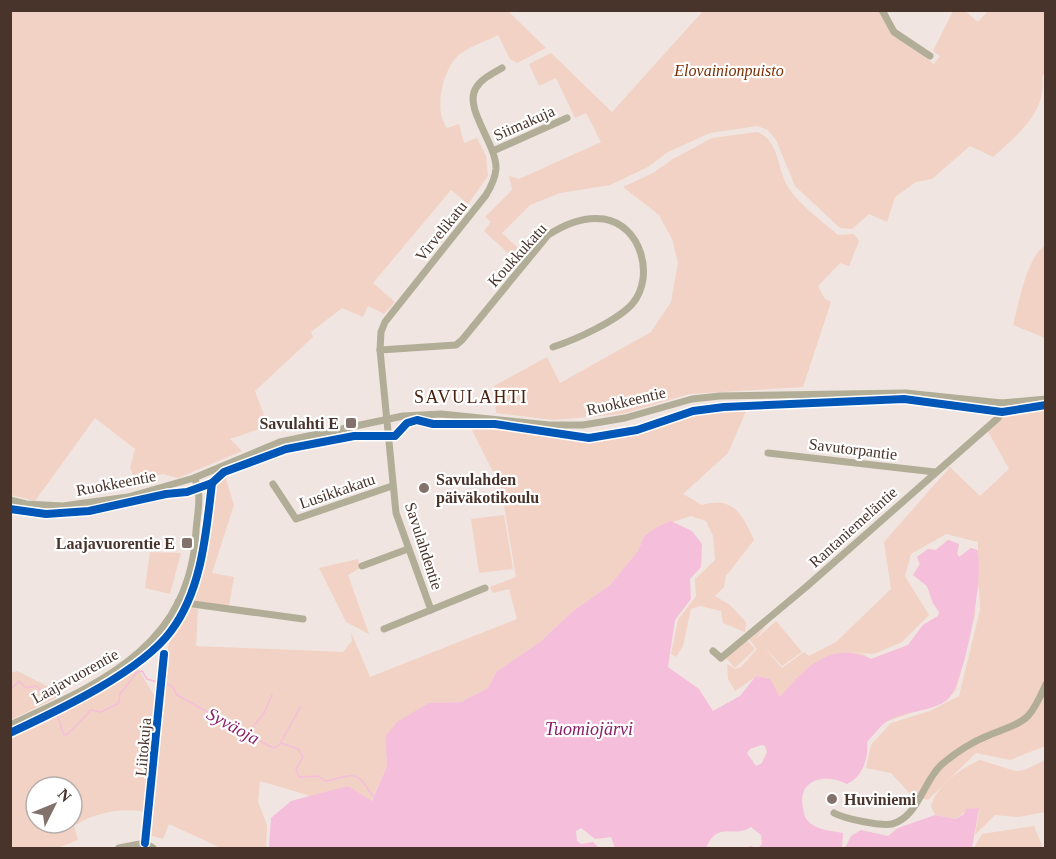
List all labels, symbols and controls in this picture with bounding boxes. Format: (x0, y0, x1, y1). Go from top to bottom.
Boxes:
park label: Elovainionpuisto (673, 62, 784, 80)
street label: Siimakuja (491, 102, 558, 145)
street label: Virvelikatu (412, 198, 470, 264)
street label: Koukkukatu (484, 220, 550, 290)
street label: Ruokkeentie (585, 384, 667, 418)
district label: SAVULAHTI (414, 387, 528, 407)
place label: Savulahti E (259, 415, 339, 432)
marker: Savulahti E (344, 416, 358, 430)
street label: Savutorpantie (808, 435, 898, 464)
street label: Ruokkeentie (75, 467, 157, 499)
street label: Lusikkakatu (297, 470, 377, 512)
place label: Savulahden päiväkotikoulu (436, 471, 539, 507)
marker: Savulahden päiväkotikoulu (417, 481, 431, 495)
street label: Rantaniemeläntie (806, 483, 900, 571)
street label: Savulahdentie (402, 500, 446, 592)
place label: Laajavuorentie E (56, 535, 175, 553)
marker: Laajavuorentie E (180, 536, 194, 550)
street label: Laajavuorentie (29, 645, 122, 708)
water label: Syväoja (203, 703, 263, 749)
street label: Liitokuja (132, 717, 155, 777)
water label: Tuomiojärvi (545, 719, 633, 739)
north arrow (24, 775, 84, 835)
text: N (54, 785, 75, 805)
place label: Huviniemi (844, 791, 917, 808)
marker: Huviniemi (825, 792, 839, 806)

